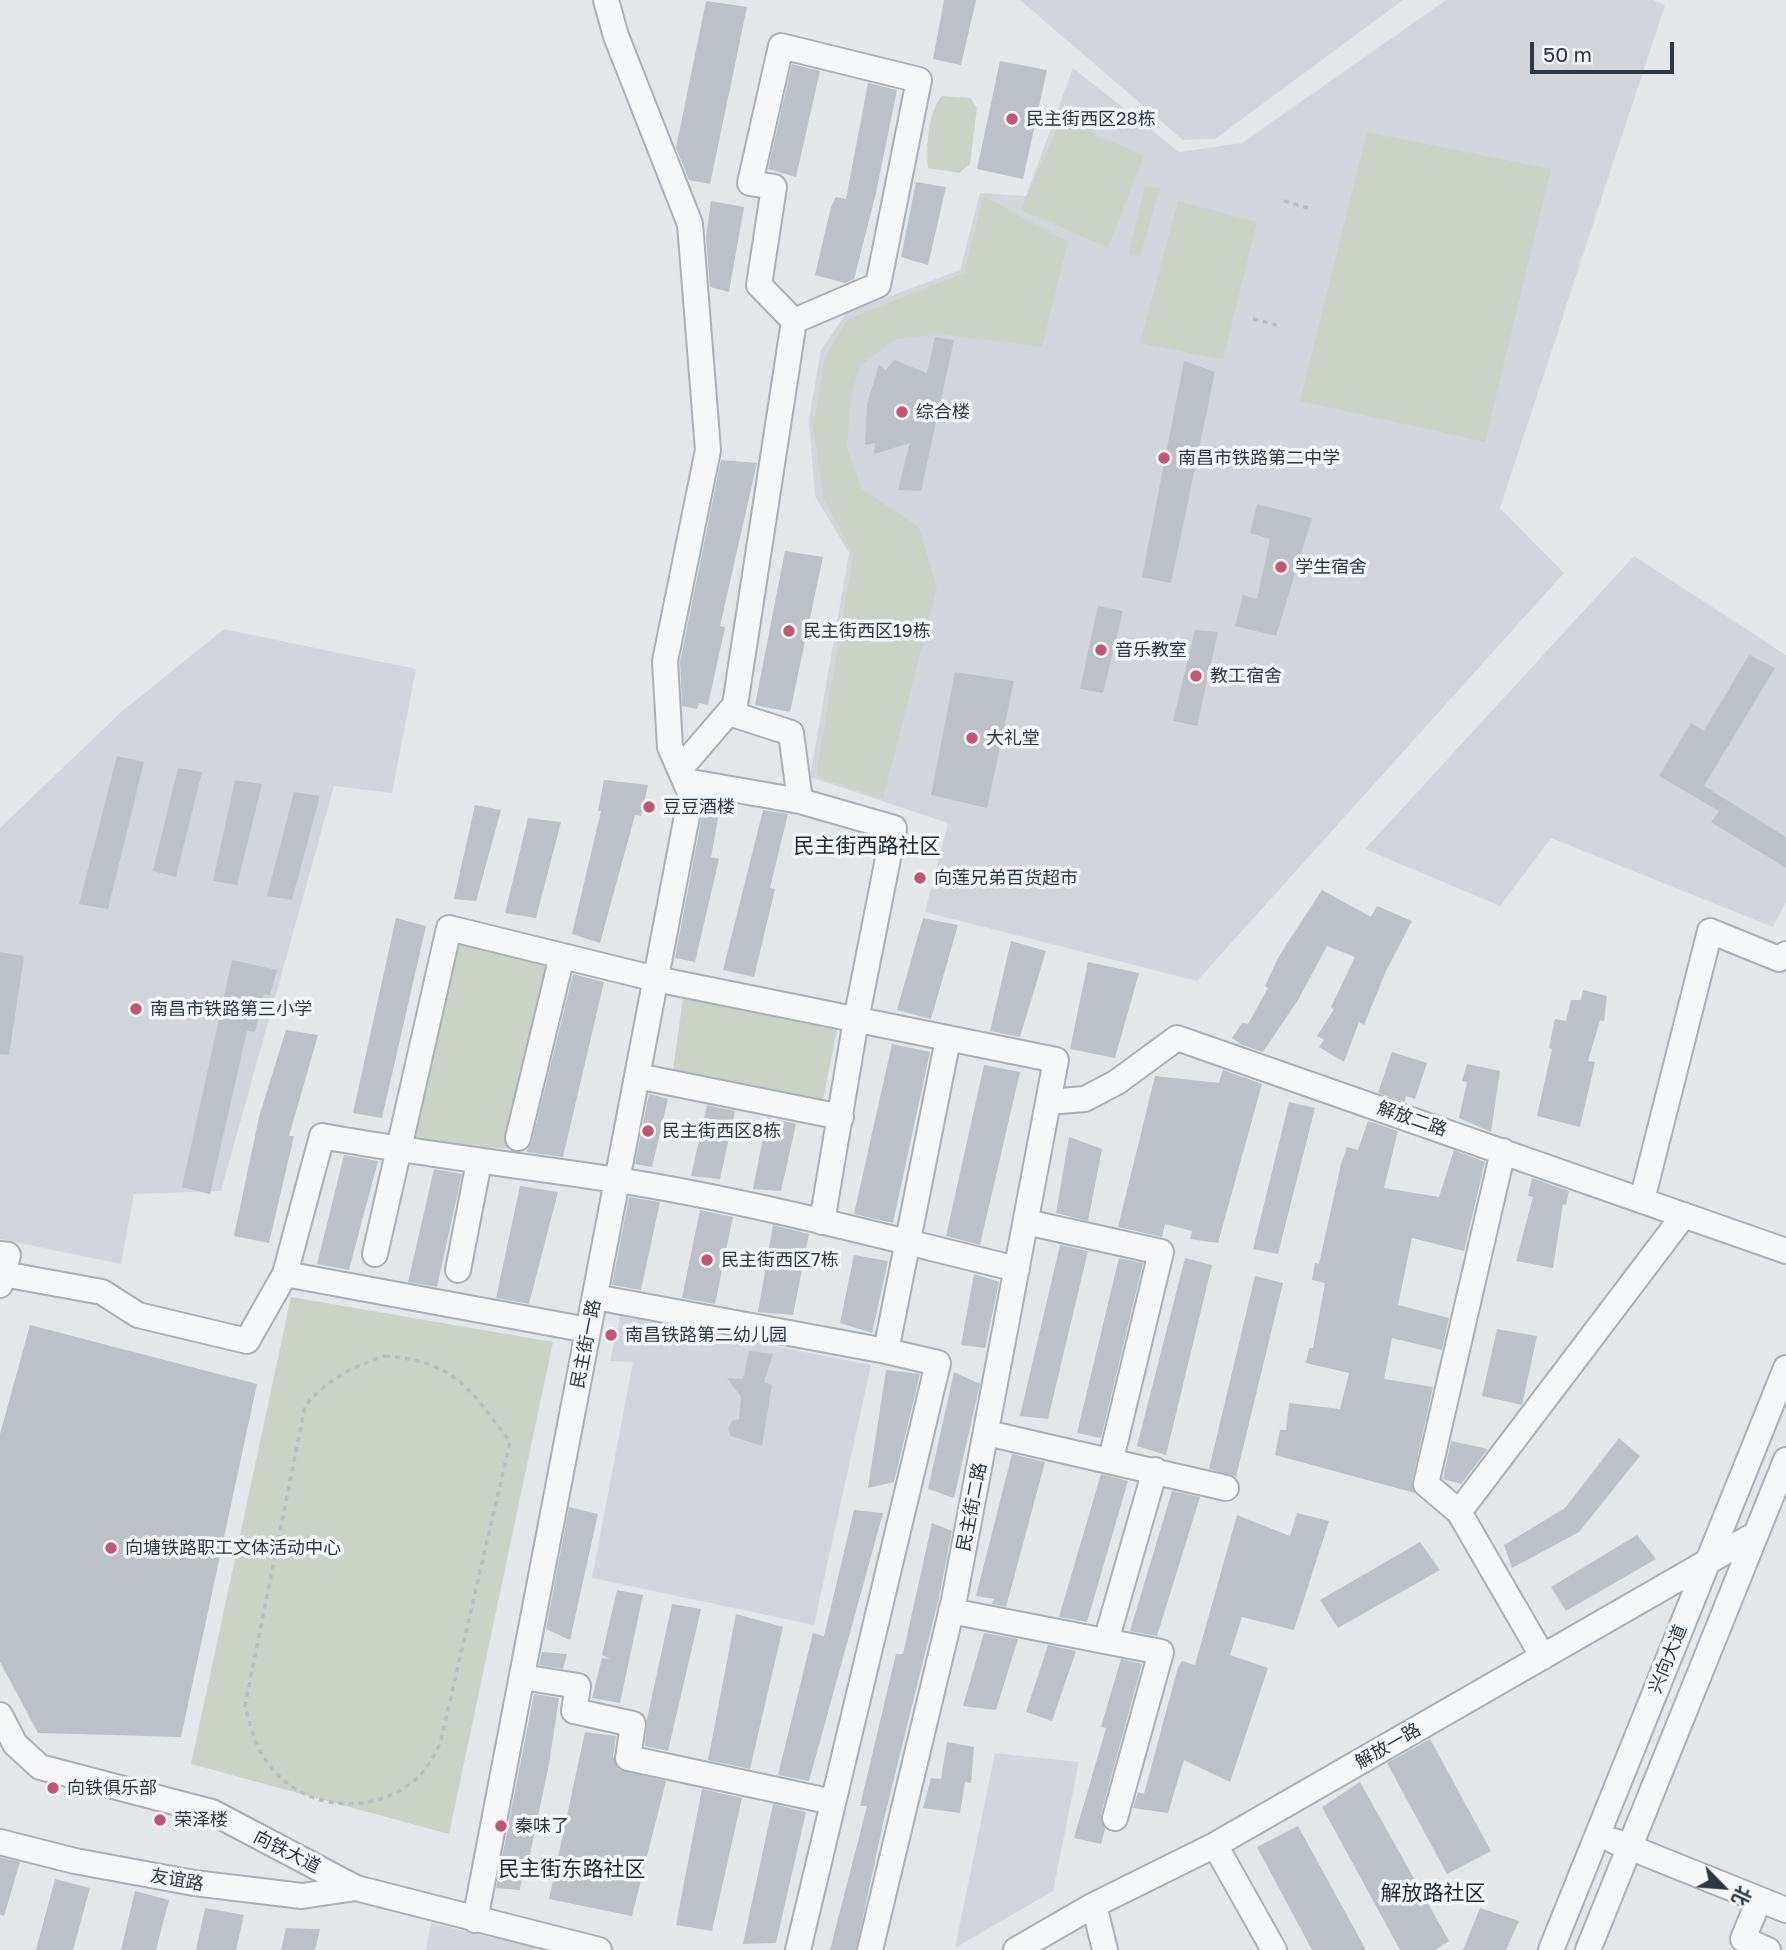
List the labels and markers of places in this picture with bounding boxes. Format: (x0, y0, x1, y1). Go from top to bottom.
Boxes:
place label: 民主街西区28栋 (1026, 108, 1155, 130)
marker: 民主街西区28栋 (1004, 111, 1020, 127)
place label: 综合楼 (916, 401, 970, 423)
marker: 综合楼 (894, 404, 910, 420)
place label: 南昌市铁路第二中学 (1178, 447, 1340, 469)
marker: 南昌市铁路第二中学 (1156, 450, 1172, 466)
place label: 学生宿舍 (1295, 556, 1367, 578)
marker: 学生宿舍 (1273, 559, 1289, 575)
place label: 民主街西区19栋 (803, 620, 931, 642)
marker: 民主街西区19栋 (781, 623, 797, 639)
place label: 音乐教室 (1115, 639, 1187, 661)
marker: 音乐教室 (1093, 642, 1109, 658)
place label: 教工宿舍 (1210, 665, 1282, 687)
marker: 教工宿舍 (1188, 668, 1204, 684)
place label: 大礼堂 (986, 727, 1040, 749)
marker: 大礼堂 (964, 730, 980, 746)
place label: 豆豆酒楼 (663, 796, 735, 818)
marker: 豆豆酒楼 (641, 799, 657, 815)
place label: 向莲兄弟百货超市 (934, 867, 1078, 889)
marker: 向莲兄弟百货超市 (912, 870, 928, 886)
place label: 南昌市铁路第三小学 (150, 998, 312, 1020)
marker: 南昌市铁路第三小学 (128, 1001, 144, 1017)
place label: 民主街西区8栋 (662, 1120, 781, 1142)
marker: 民主街西区8栋 (640, 1123, 656, 1139)
place label: 民主街西区7栋 (721, 1249, 839, 1271)
marker: 民主街西区7栋 (699, 1252, 715, 1268)
place label: 南昌铁路第二幼儿园 (625, 1324, 787, 1346)
marker: 南昌铁路第二幼儿园 (603, 1327, 619, 1343)
place label: 向塘铁路职工文体活动中心 (125, 1537, 341, 1559)
marker: 向塘铁路职工文体活动中心 (103, 1540, 119, 1556)
place label: 向铁俱乐部 (67, 1777, 157, 1799)
marker: 向铁俱乐部 (45, 1780, 61, 1796)
place label: 荣泽楼 (174, 1809, 228, 1831)
marker: 荣泽楼 (152, 1812, 168, 1828)
place label: 秦味了 (515, 1815, 569, 1837)
marker: 秦味了 (493, 1818, 509, 1834)

